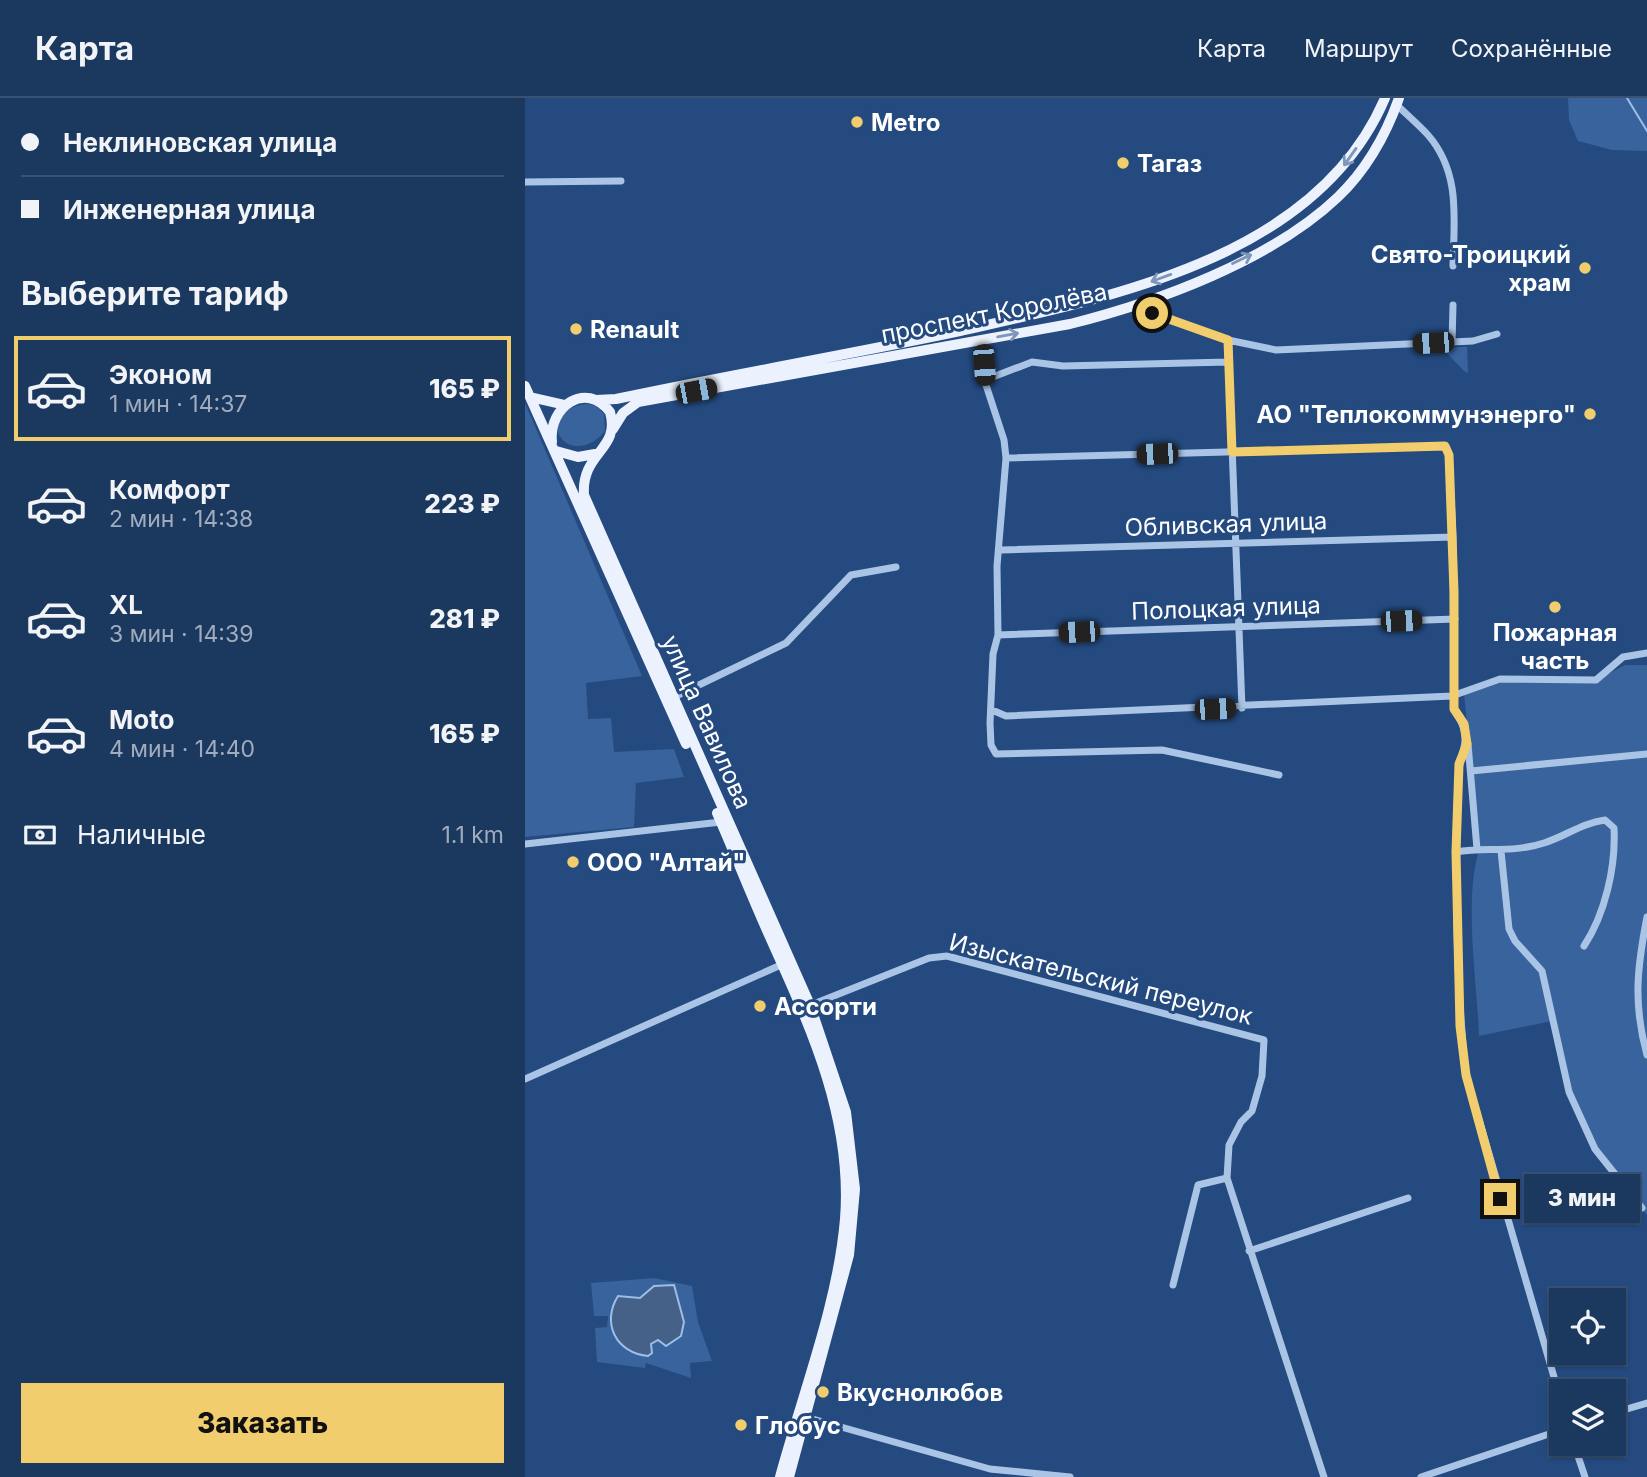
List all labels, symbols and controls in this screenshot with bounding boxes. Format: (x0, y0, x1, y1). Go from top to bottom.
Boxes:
text: Карта (35, 28, 134, 68)
text: Карта (1197, 34, 1266, 63)
text: Маршрут (1304, 34, 1413, 63)
text: Сохранённые (1451, 34, 1612, 63)
place label: Metro (871, 108, 940, 137)
marker: Metro (849, 114, 865, 130)
text: Неклиновская улица (63, 127, 337, 158)
one-way arrow (1343, 147, 1357, 166)
place label: Тагаз (1137, 149, 1202, 178)
marker: Тагаз (1115, 155, 1131, 171)
text: Инженерная улица (63, 194, 316, 225)
place label: Свято-Троицкий храм (1371, 240, 1571, 297)
one-way arrow (1231, 252, 1252, 266)
marker: Свято-Троицкий храм (1577, 260, 1593, 276)
one-way arrow (1151, 272, 1173, 285)
text: Выберите тариф (21, 274, 289, 313)
street label: проспект Королёва (879, 277, 1109, 349)
route start (1136, 297, 1168, 329)
place label: Renault (590, 315, 679, 344)
marker: Renault (568, 321, 584, 337)
one-way arrow (996, 328, 1018, 341)
car (1412, 331, 1455, 355)
car (973, 343, 996, 387)
icon: car (25, 357, 88, 420)
text: Эконом (109, 359, 212, 390)
text: 165 ₽ (429, 373, 500, 404)
car (674, 377, 719, 405)
text: 1 мин · 14:37 (109, 390, 247, 418)
place label: АО "Теплокоммунэнерго" (1257, 400, 1576, 429)
marker: АО "Теплокоммунэнерго" (1582, 406, 1598, 422)
car (1136, 443, 1179, 465)
icon: car (25, 472, 88, 535)
text: Комфорт (109, 474, 230, 505)
text: 223 ₽ (424, 488, 500, 519)
text: 2 мин · 14:38 (109, 505, 253, 533)
street label: Обливская улица (1124, 506, 1328, 542)
icon: car (25, 587, 88, 650)
text: XL (109, 589, 143, 620)
street label: Полоцкая улица (1131, 590, 1321, 626)
marker: Пожарная часть (1547, 599, 1563, 615)
text: 281 ₽ (429, 603, 500, 634)
car (1380, 610, 1423, 632)
place label: Пожарная часть (1493, 618, 1617, 675)
text: 3 мин · 14:39 (109, 620, 253, 648)
car (1058, 621, 1101, 643)
street label: улица Вавилова (656, 631, 758, 813)
car (1194, 698, 1237, 720)
icon: car (25, 702, 88, 765)
text: Moto (109, 704, 174, 735)
text: 165 ₽ (429, 718, 500, 749)
text: 4 мин · 14:40 (109, 735, 255, 763)
icon: cash (21, 816, 59, 854)
text: Наличные (77, 819, 206, 850)
text: 1.1 km (441, 821, 504, 849)
place label: ООО "Алтай" (587, 848, 745, 877)
marker: ООО "Алтай" (565, 854, 581, 870)
street label: Изыскательский переулок (946, 927, 1256, 1031)
place label: Ассорти (774, 992, 877, 1021)
marker: Ассорти (752, 998, 768, 1014)
callout: 3 мин (1525, 1174, 1640, 1224)
route end (1484, 1183, 1516, 1215)
text: 3 мин (1548, 1184, 1616, 1212)
map controls (1549, 1288, 1626, 1456)
button: locate (1549, 1288, 1626, 1365)
place label: Вкуснолюбов (837, 1378, 1003, 1407)
button: layers (1549, 1379, 1626, 1456)
button: Заказать (21, 1383, 504, 1463)
marker: Вкуснолюбов (815, 1384, 831, 1400)
place label: Глобус (755, 1411, 841, 1440)
marker: Глобус (733, 1417, 749, 1433)

